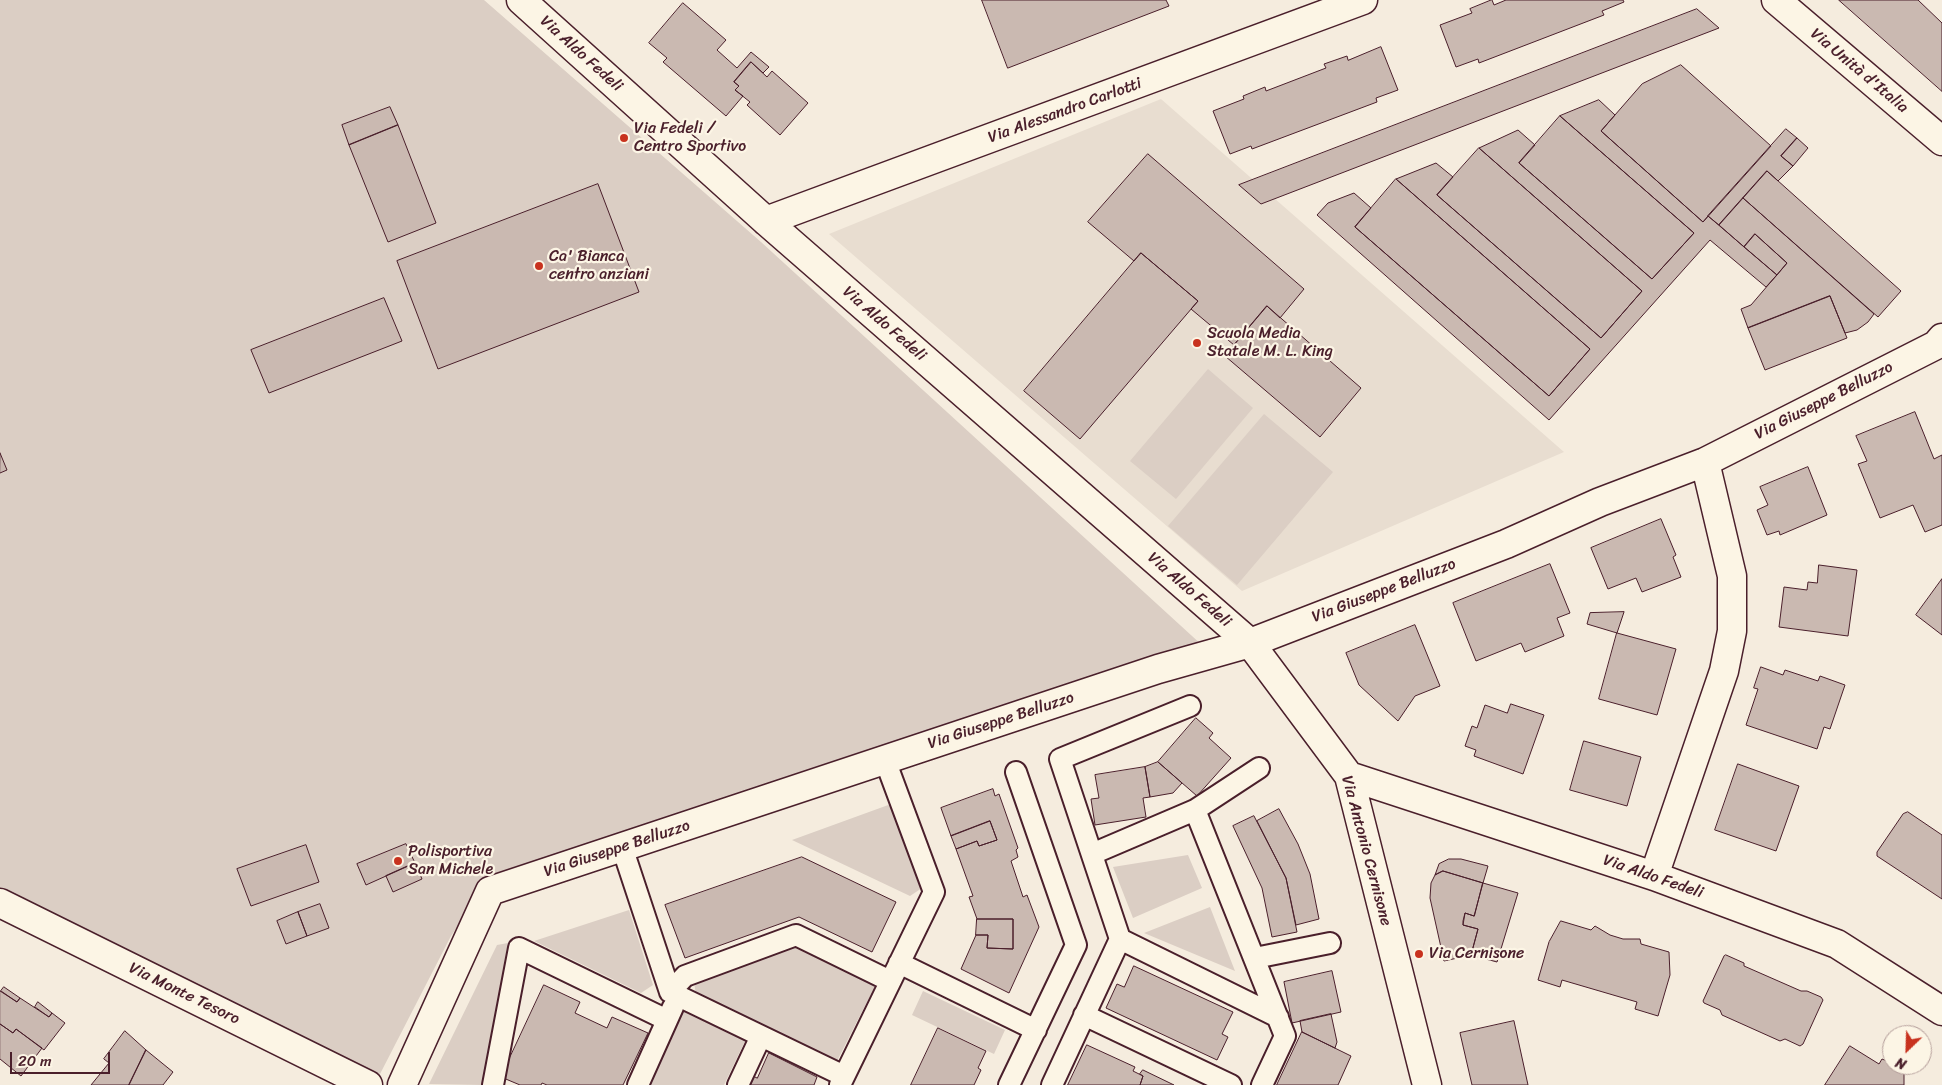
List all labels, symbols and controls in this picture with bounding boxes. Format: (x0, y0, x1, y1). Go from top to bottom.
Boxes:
street label: Via Aldo Fedeli (536, 12, 626, 96)
street label: Via Unità d'Italia (1806, 25, 1912, 117)
street label: Via Alessandro Carlotti (986, 74, 1144, 148)
place label: Via Fedeli / Centro Sportivo (634, 119, 746, 157)
marker: Via Fedeli / Centro Sportivo (618, 132, 630, 144)
place label: Ca' Bianca centro anziani (549, 247, 649, 285)
marker: Ca' Bianca centro anziani (533, 260, 545, 272)
street label: Via Aldo Fedeli (838, 282, 930, 366)
place label: Scuola Media Statale M. L. King (1207, 324, 1333, 362)
marker: Scuola Media Statale M. L. King (1191, 337, 1203, 349)
street label: Via Giuseppe Belluzzo (1752, 358, 1896, 444)
street label: Via Aldo Fedeli (1143, 548, 1235, 632)
street label: Via Giuseppe Belluzzo (1309, 555, 1459, 627)
street label: Via Giuseppe Belluzzo (925, 688, 1077, 754)
street label: Via Antonio Cernisone (1337, 774, 1395, 928)
street label: Via Giuseppe Belluzzo (541, 816, 693, 882)
place label: Polisportiva San Michele (408, 842, 493, 880)
street label: Via Aldo Fedeli (1600, 851, 1706, 903)
marker: Polisportiva San Michele (392, 855, 404, 867)
place label: Via Cernisone (1429, 944, 1524, 964)
marker: Via Cernisone (1413, 948, 1425, 960)
street label: Via Monte Tesoro (125, 959, 243, 1029)
north arrow (1882, 1025, 1932, 1075)
scale bar (12, 1042, 112, 1074)
text: 20 m (18, 1048, 52, 1074)
text: N (1892, 1050, 1911, 1077)

